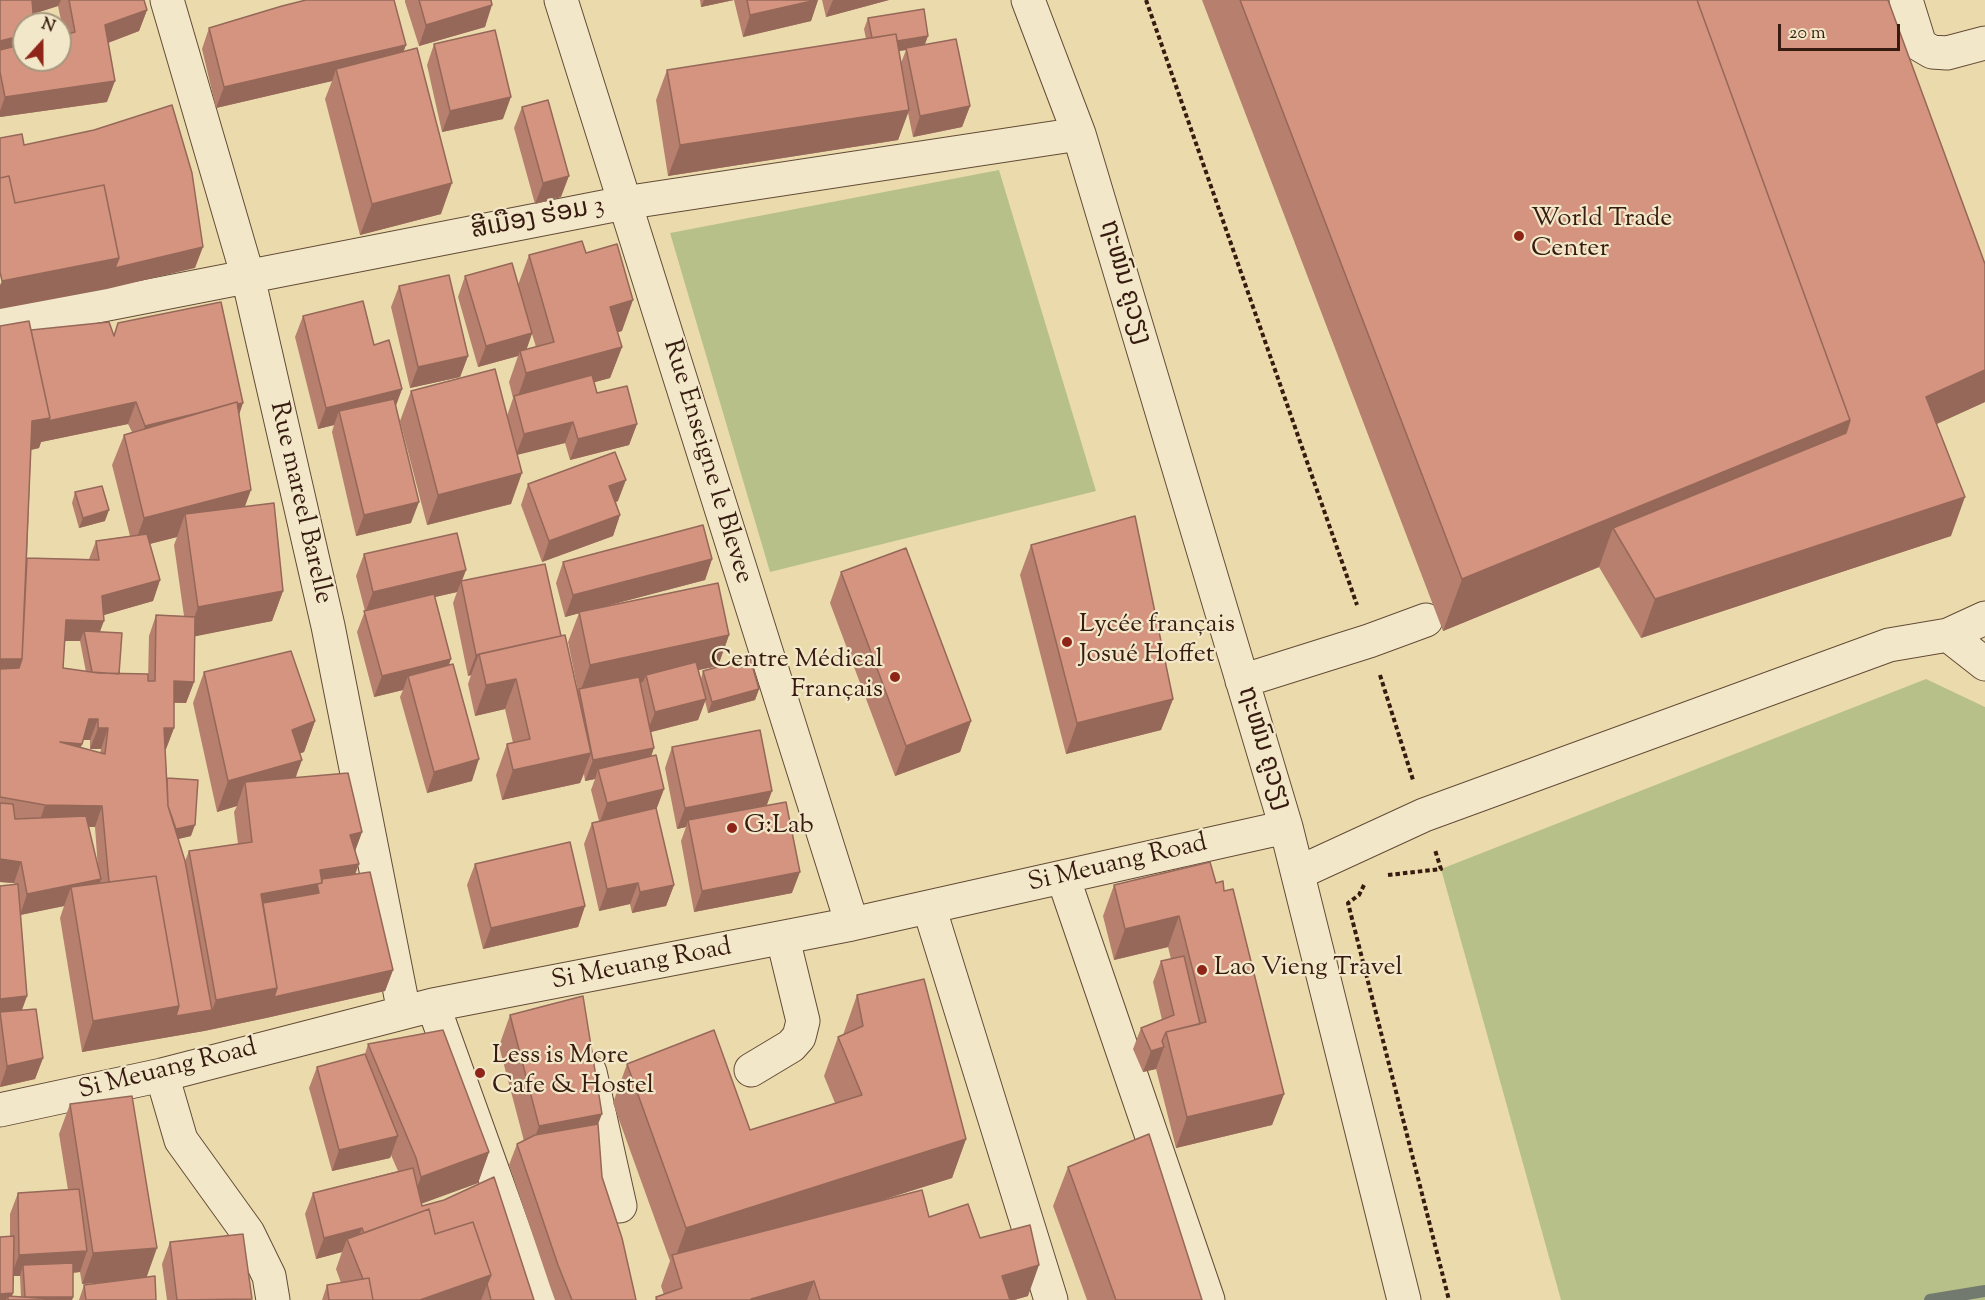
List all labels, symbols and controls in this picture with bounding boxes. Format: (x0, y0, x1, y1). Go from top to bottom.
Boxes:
north arrow (12, 12, 72, 72)
scale bar (1781, 12, 1902, 50)
text: N (38, 14, 58, 40)
text: 20 m (1789, 21, 1826, 47)
street label: ສີເມືອງ ຮ່ອມ 3 (469, 192, 607, 248)
place label: World Trade Center (1531, 205, 1672, 266)
street label: ຖະໜົນ ຄູວຽງ (1090, 217, 1156, 349)
marker: World Trade Center (1512, 229, 1526, 243)
street label: Rue Enseigne le Blevee (654, 336, 758, 588)
street label: Rue mareel Barelle (261, 399, 337, 607)
place label: Lycée français Josué Hoffet (1079, 611, 1235, 672)
marker: Lycée français Josué Hoffet (1060, 635, 1074, 649)
place label: Centre Médical Français (711, 646, 883, 708)
marker: Centre Médical Français (888, 670, 902, 684)
street label: ຖະໜົນ ຄູວຽງ (1228, 683, 1296, 815)
place label: G:Lab (744, 812, 814, 844)
marker: G:Lab (725, 821, 739, 835)
street label: Si Meuang Road (1025, 829, 1211, 901)
street label: Si Meuang Road (549, 933, 735, 999)
place label: Lao Vieng Travel (1214, 954, 1403, 986)
marker: Lao Vieng Travel (1195, 963, 1209, 977)
street label: Si Meuang Road (76, 1034, 260, 1108)
place label: Less is More Cafe & Hostel (492, 1042, 654, 1104)
marker: Less is More Cafe & Hostel (473, 1066, 487, 1080)

